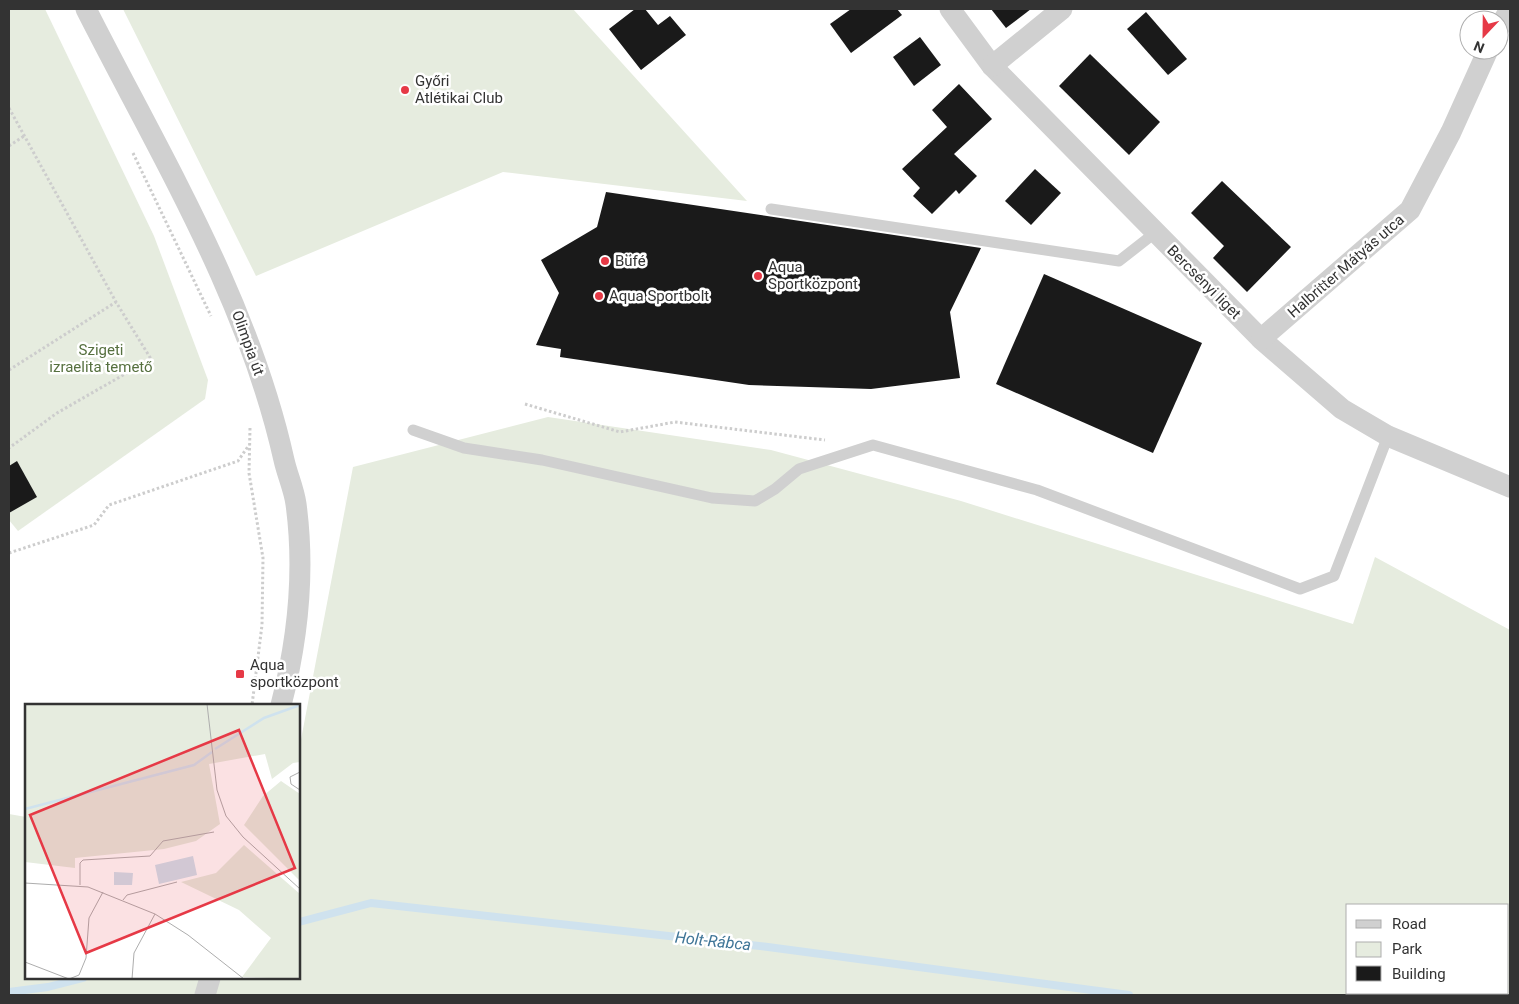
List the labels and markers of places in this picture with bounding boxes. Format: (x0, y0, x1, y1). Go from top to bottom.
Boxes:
place label: Győri Atlétikai Club (415, 72, 503, 107)
marker: Győri Atlétikai Club (399, 84, 411, 96)
place label: Büfé (615, 252, 646, 270)
marker: Büfé (599, 255, 611, 267)
place label: Aqua Sportközpont (768, 258, 858, 293)
marker: Aqua Sportközpont (752, 270, 764, 282)
place label: Aqua Sportbolt (609, 287, 709, 305)
marker: Aqua Sportbolt (593, 290, 605, 302)
place label: Aqua sportközpont (250, 656, 339, 691)
marker: Aqua sportközpont (234, 668, 246, 680)

